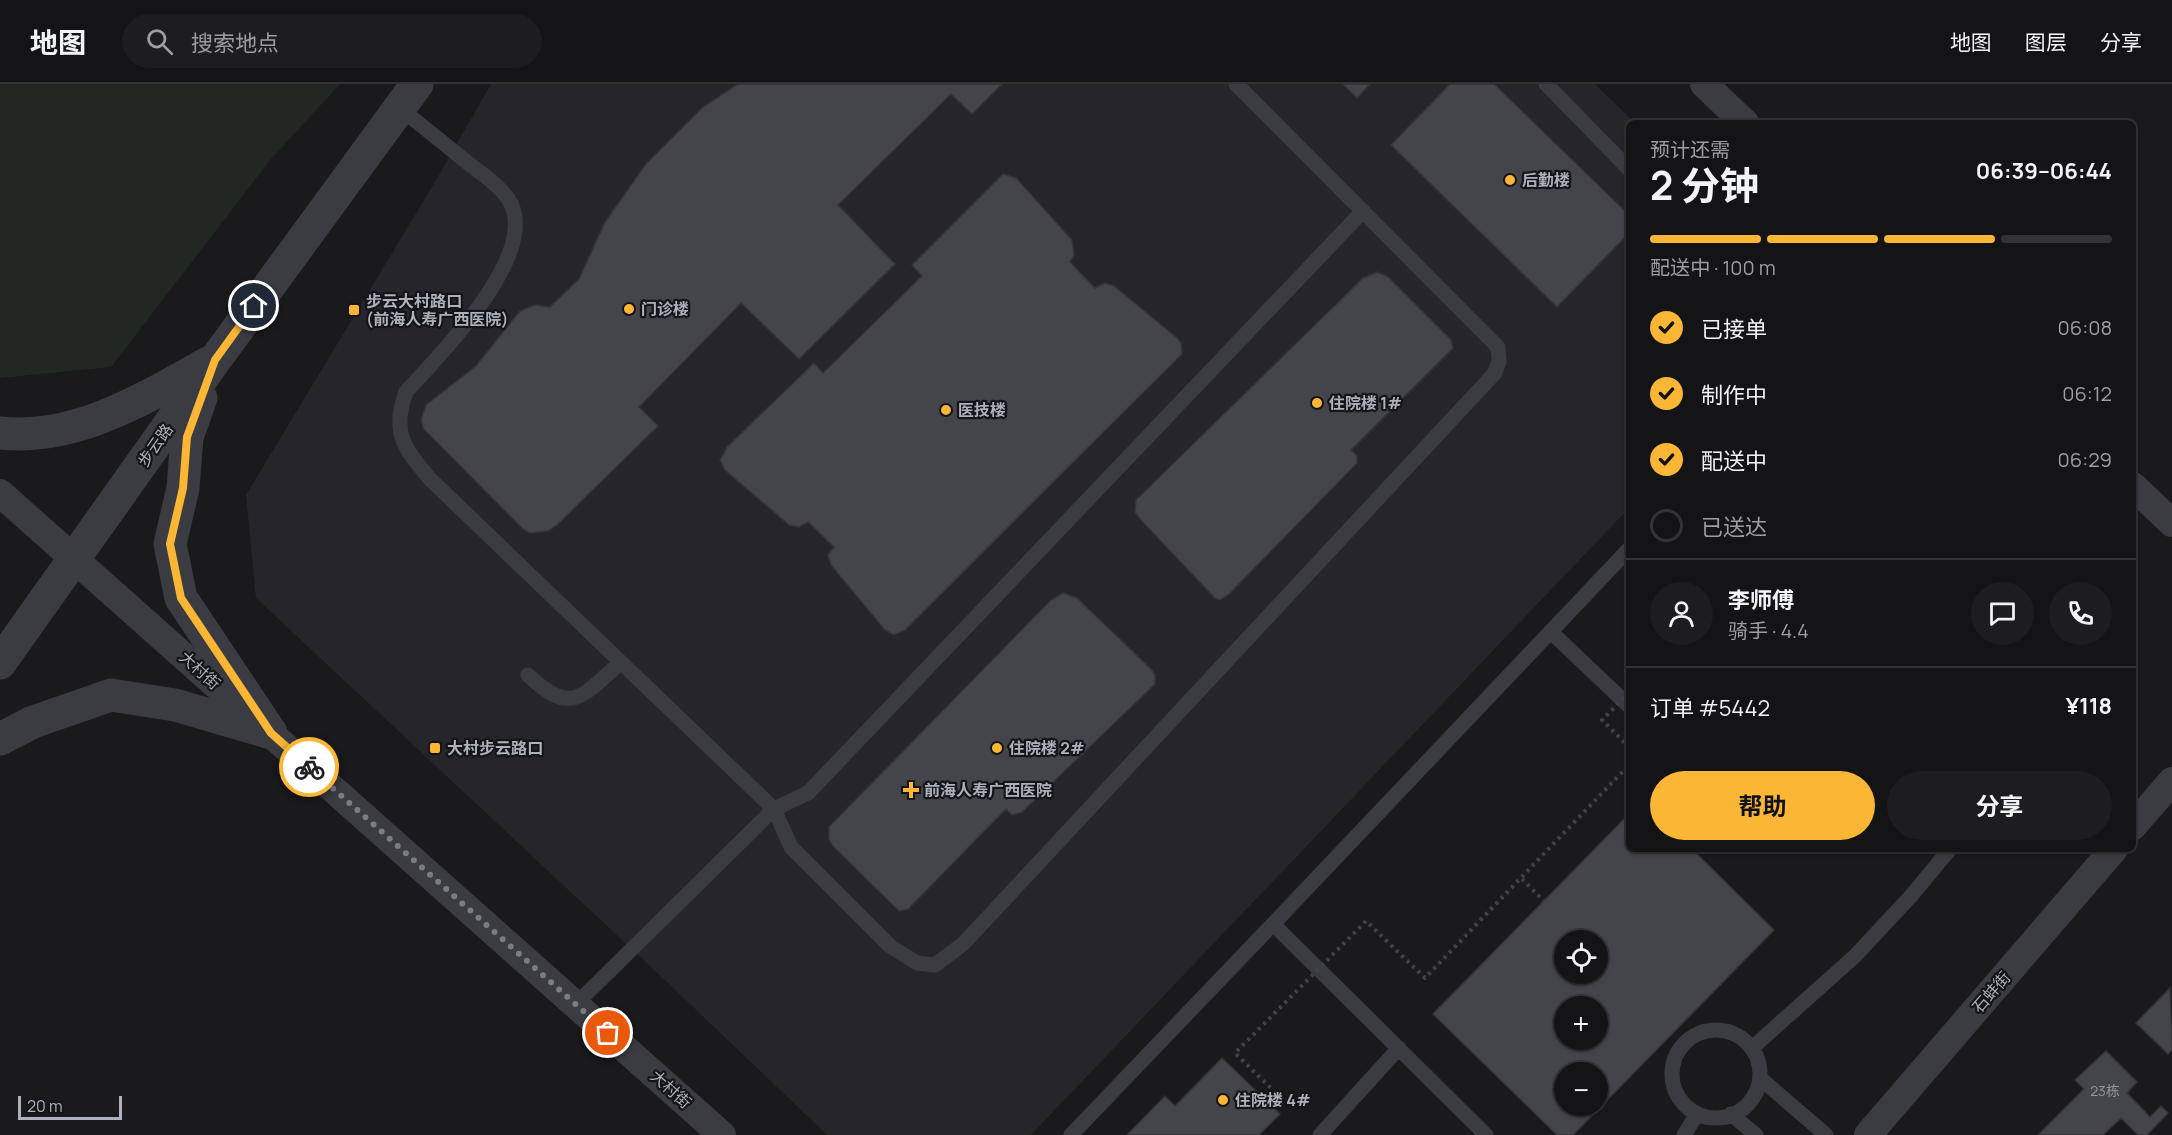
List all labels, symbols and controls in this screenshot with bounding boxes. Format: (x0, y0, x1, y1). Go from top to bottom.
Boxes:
search box (122, 14, 542, 68)
text: 地图 (30, 23, 86, 61)
icon: search (143, 25, 176, 58)
text: 搜索地点 (191, 28, 279, 58)
text: 地图 (1950, 28, 1992, 56)
text: 图层 (2025, 28, 2067, 56)
text: 分享 (2100, 28, 2142, 56)
text: 预计还需 (1650, 136, 1730, 163)
text: 06:39–06:44 (1976, 156, 2112, 186)
text: 2 分钟 (1650, 158, 1759, 212)
place label: 后勤楼 (1522, 169, 1570, 191)
marker: 后勤楼 (1503, 173, 1517, 187)
text: 配送中 · 100 m (1650, 254, 1776, 281)
pin (228, 280, 279, 331)
icon: home (237, 289, 270, 322)
place label: 步云大村路口 (前海人寿广西医院) (366, 290, 509, 330)
place label: 门诊楼 (641, 298, 689, 320)
marker: 门诊楼 (622, 302, 636, 316)
marker: 步云大村路口 (前海人寿广西医院) (347, 303, 361, 317)
icon: check (1650, 311, 1683, 344)
text: 已接单 (1701, 314, 1767, 344)
text: 06:08 (2058, 314, 2112, 341)
icon: check (1650, 377, 1683, 410)
text: 制作中 (1701, 380, 1767, 410)
text: 06:12 (2062, 380, 2112, 407)
place label: 住院楼 1# (1329, 392, 1402, 414)
marker: 住院楼 1# (1310, 396, 1324, 410)
place label: 医技楼 (958, 399, 1006, 421)
marker: 医技楼 (939, 403, 953, 417)
street label: 步云路 (132, 419, 178, 471)
icon: check (1650, 443, 1683, 476)
text: 配送中 (1701, 446, 1767, 476)
text: 06:29 (2058, 446, 2112, 473)
text: 已送达 (1701, 512, 1767, 542)
button: person (1650, 582, 1713, 645)
button: chat (1971, 582, 2034, 645)
button: phone (2049, 582, 2112, 645)
text: 李师傅 (1728, 585, 1794, 615)
text: 骑手 · 4.4 (1728, 617, 1809, 644)
street label: 大村街 (175, 646, 225, 694)
text: ¥118 (2066, 691, 2112, 721)
text: 订单 #5442 (1650, 693, 1770, 723)
courier (279, 737, 339, 797)
place label: 大村步云路口 (447, 737, 543, 759)
place label: 住院楼 2# (1009, 737, 1085, 759)
marker: 大村步云路口 (428, 741, 442, 755)
marker: 住院楼 2# (990, 741, 1004, 755)
icon: bike (293, 751, 326, 784)
button: 帮助 (1650, 771, 1875, 840)
button: 分享 (1887, 771, 2112, 840)
place label: 前海人寿广西医院 (924, 779, 1052, 801)
marker: 前海人寿广西医院 (902, 781, 920, 799)
map controls (1554, 930, 1608, 1116)
button: locate (1554, 930, 1608, 984)
street label: 石蚌街 (1967, 967, 2015, 1017)
button: + (1554, 996, 1608, 1050)
pin (582, 1007, 633, 1058)
icon: bag (591, 1016, 624, 1049)
button: − (1554, 1062, 1608, 1116)
street label: 大村街 (646, 1065, 696, 1113)
house number: 23栋 (2090, 1081, 2120, 1100)
place label: 住院楼 4# (1235, 1089, 1311, 1111)
scale bar (18, 1093, 122, 1120)
marker: 住院楼 4# (1216, 1093, 1230, 1107)
text: 20 m (27, 1095, 63, 1117)

